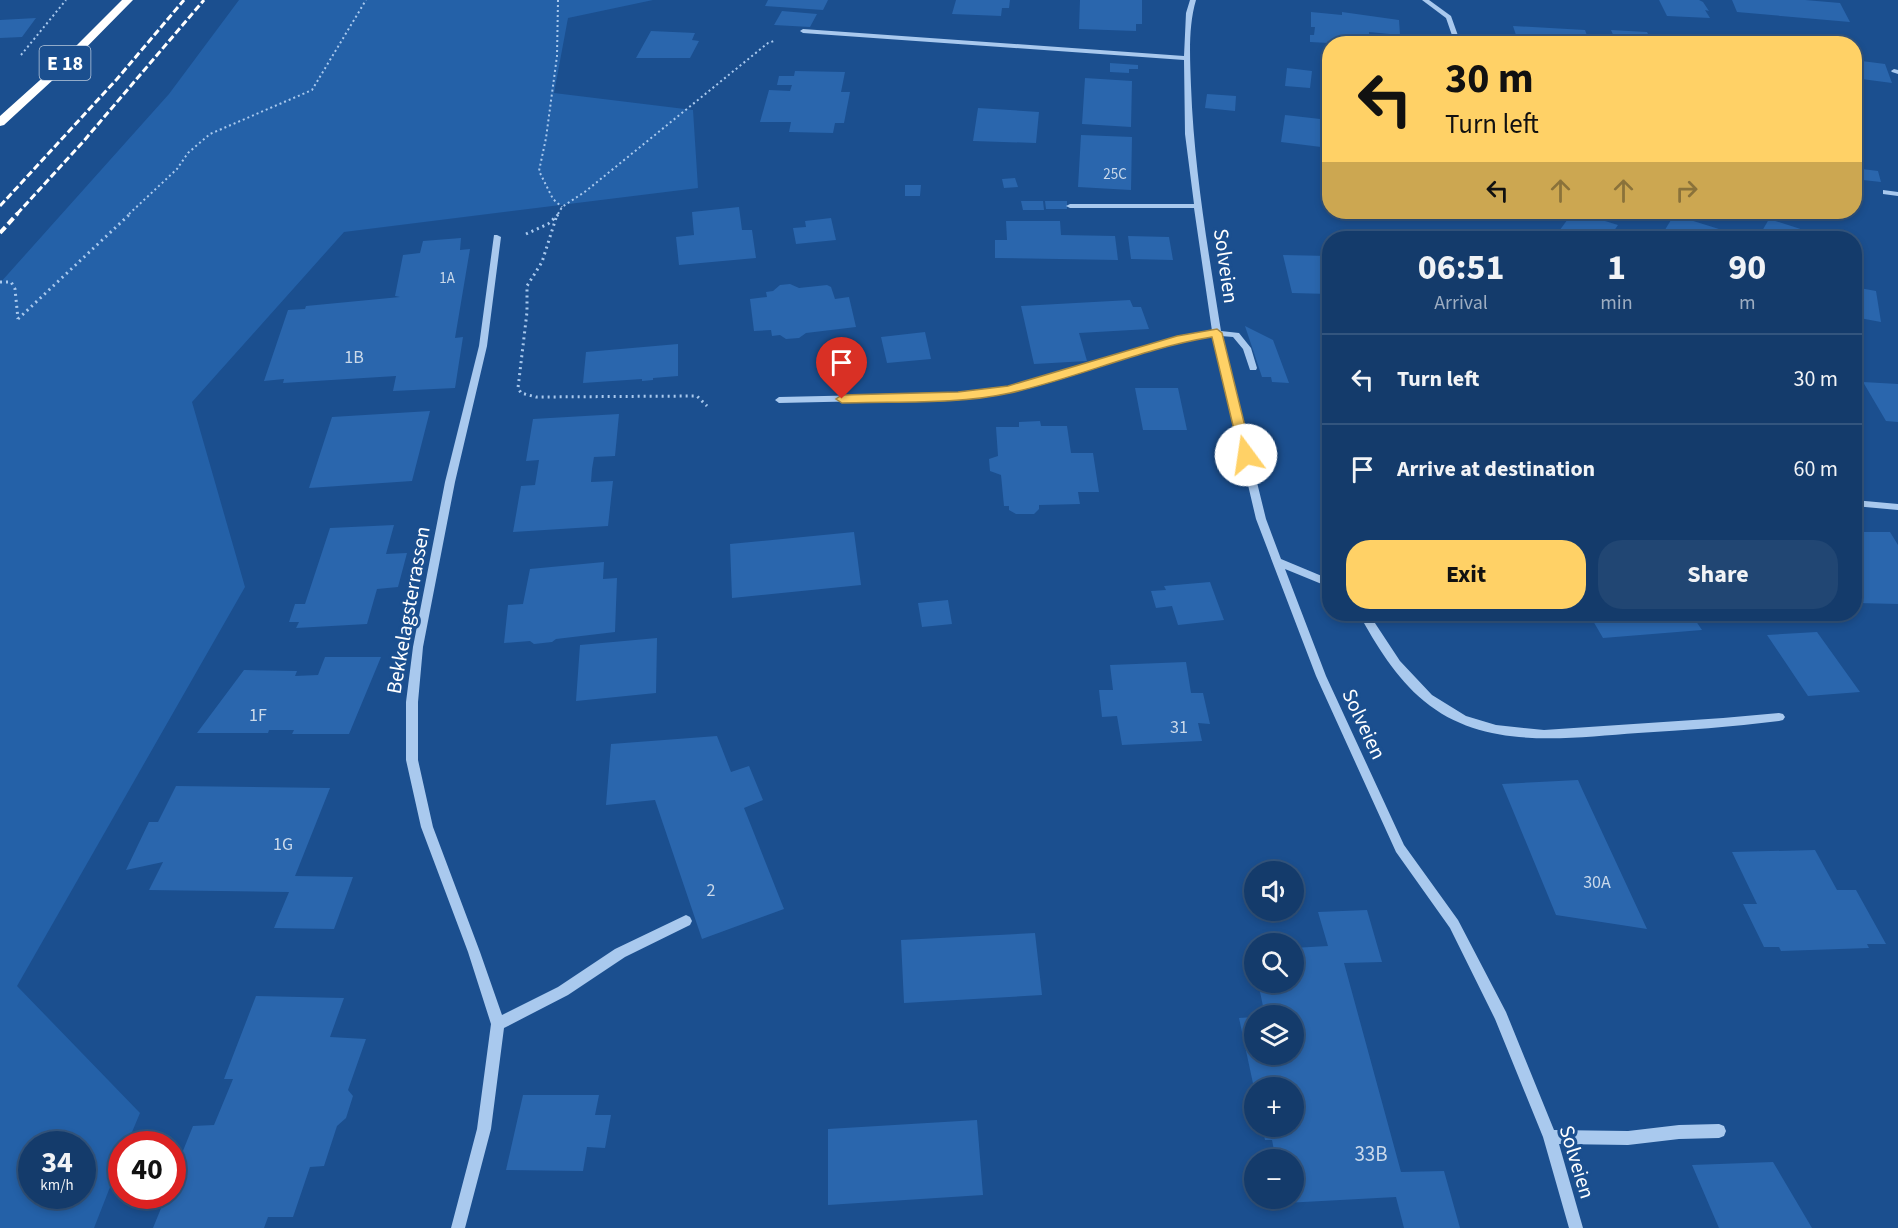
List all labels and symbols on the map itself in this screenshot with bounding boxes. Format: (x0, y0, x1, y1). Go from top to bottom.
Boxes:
road number: E 18 (40, 46, 90, 80)
house number: 25C (1103, 164, 1127, 185)
street label: Solveien (1206, 227, 1246, 305)
house number: 1A (439, 268, 456, 289)
pin (816, 337, 867, 399)
house number: 1B (344, 345, 364, 370)
position arrow (1214, 423, 1278, 487)
street label: Bekkelagsterrassen (378, 524, 438, 696)
street label: Solveien (1335, 684, 1393, 764)
house number: 1F (249, 703, 267, 728)
house number: 31 (1170, 715, 1188, 740)
house number: 1G (273, 832, 293, 857)
house number: 30A (1583, 870, 1611, 895)
house number: 2 (707, 878, 716, 903)
street label: Solveien (1552, 1122, 1602, 1202)
speed limit sign: 40 (108, 1131, 186, 1209)
house number: 33B (1354, 1139, 1388, 1169)

